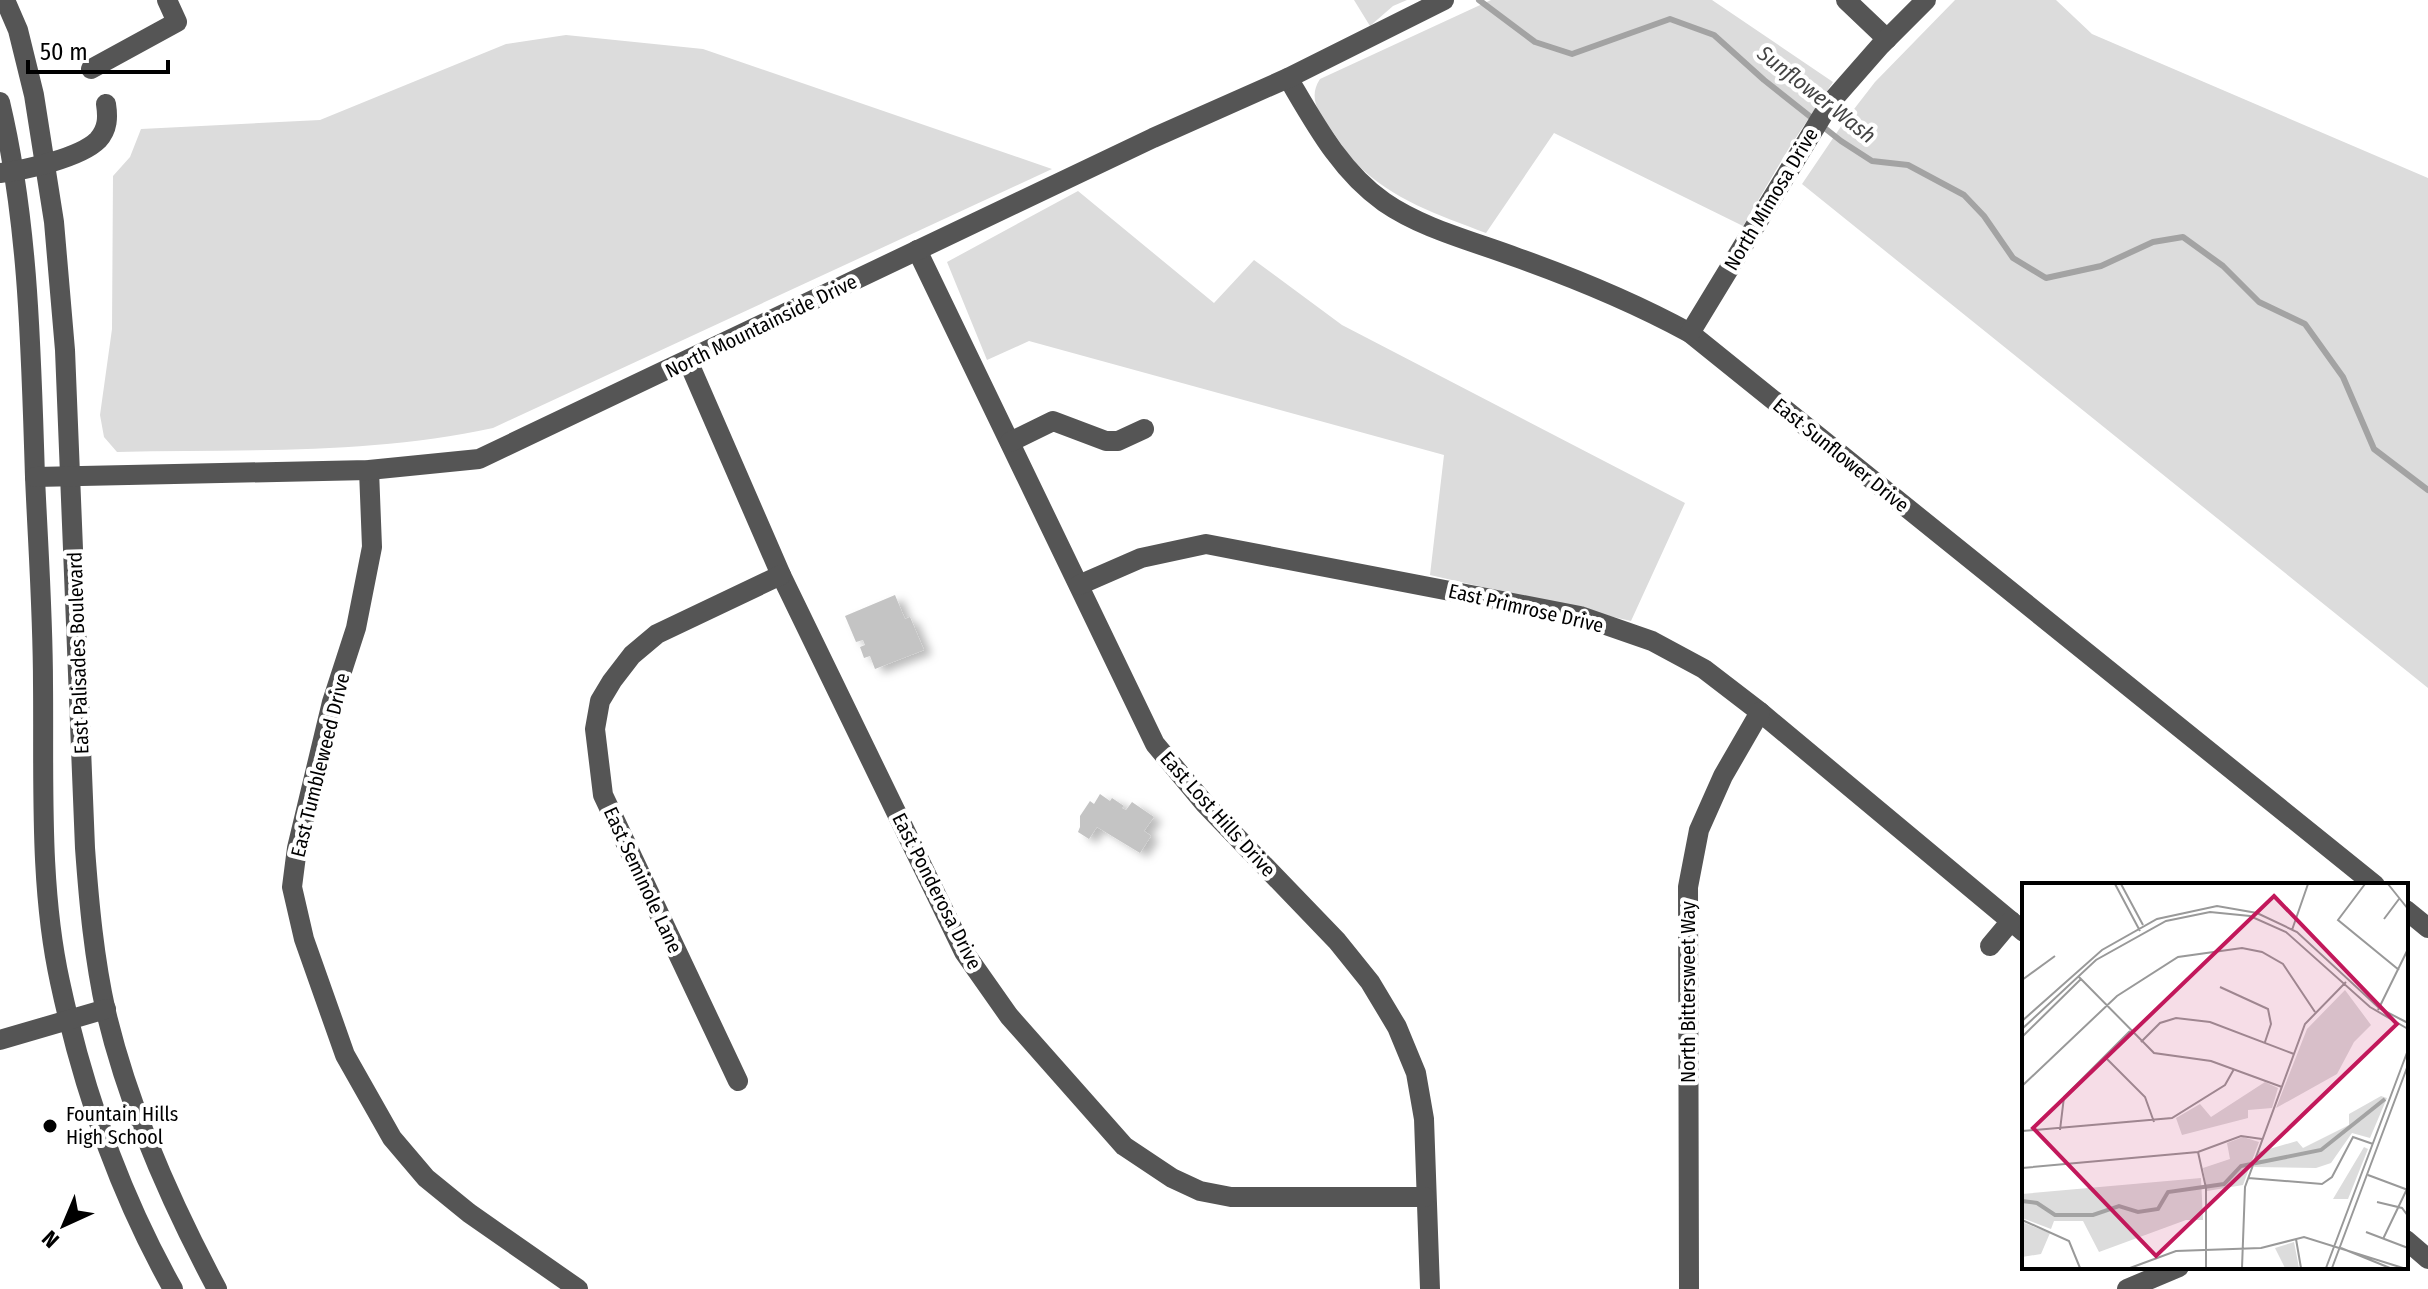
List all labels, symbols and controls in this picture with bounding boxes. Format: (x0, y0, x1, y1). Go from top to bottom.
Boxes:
scale bar (28, 24, 168, 74)
text: 50 m (40, 38, 88, 66)
water label: Sunflower Wash (1751, 39, 1881, 149)
street label: North Mimosa Drive (1719, 123, 1823, 275)
street label: North Mountainside Drive (661, 269, 861, 383)
street label: East Sunflower Drive (1768, 393, 1914, 517)
street label: East Palisades Boulevard (62, 551, 94, 755)
street label: East Primrose Drive (1446, 578, 1606, 638)
street label: East Tumbleweed Drive (285, 670, 355, 860)
street label: East Lost Hills Drive (1155, 746, 1281, 882)
street label: East Seminole Lane (599, 803, 687, 957)
street label: East Ponderosa Drive (887, 809, 987, 973)
inset map (2022, 883, 2408, 1269)
street label: North Bittersweet Way (1676, 901, 1700, 1083)
place label: Fountain Hills High School (66, 1102, 178, 1149)
marker: Fountain Hills High School (41, 1117, 59, 1135)
north arrow (24, 1185, 104, 1265)
text: N (36, 1225, 65, 1253)

